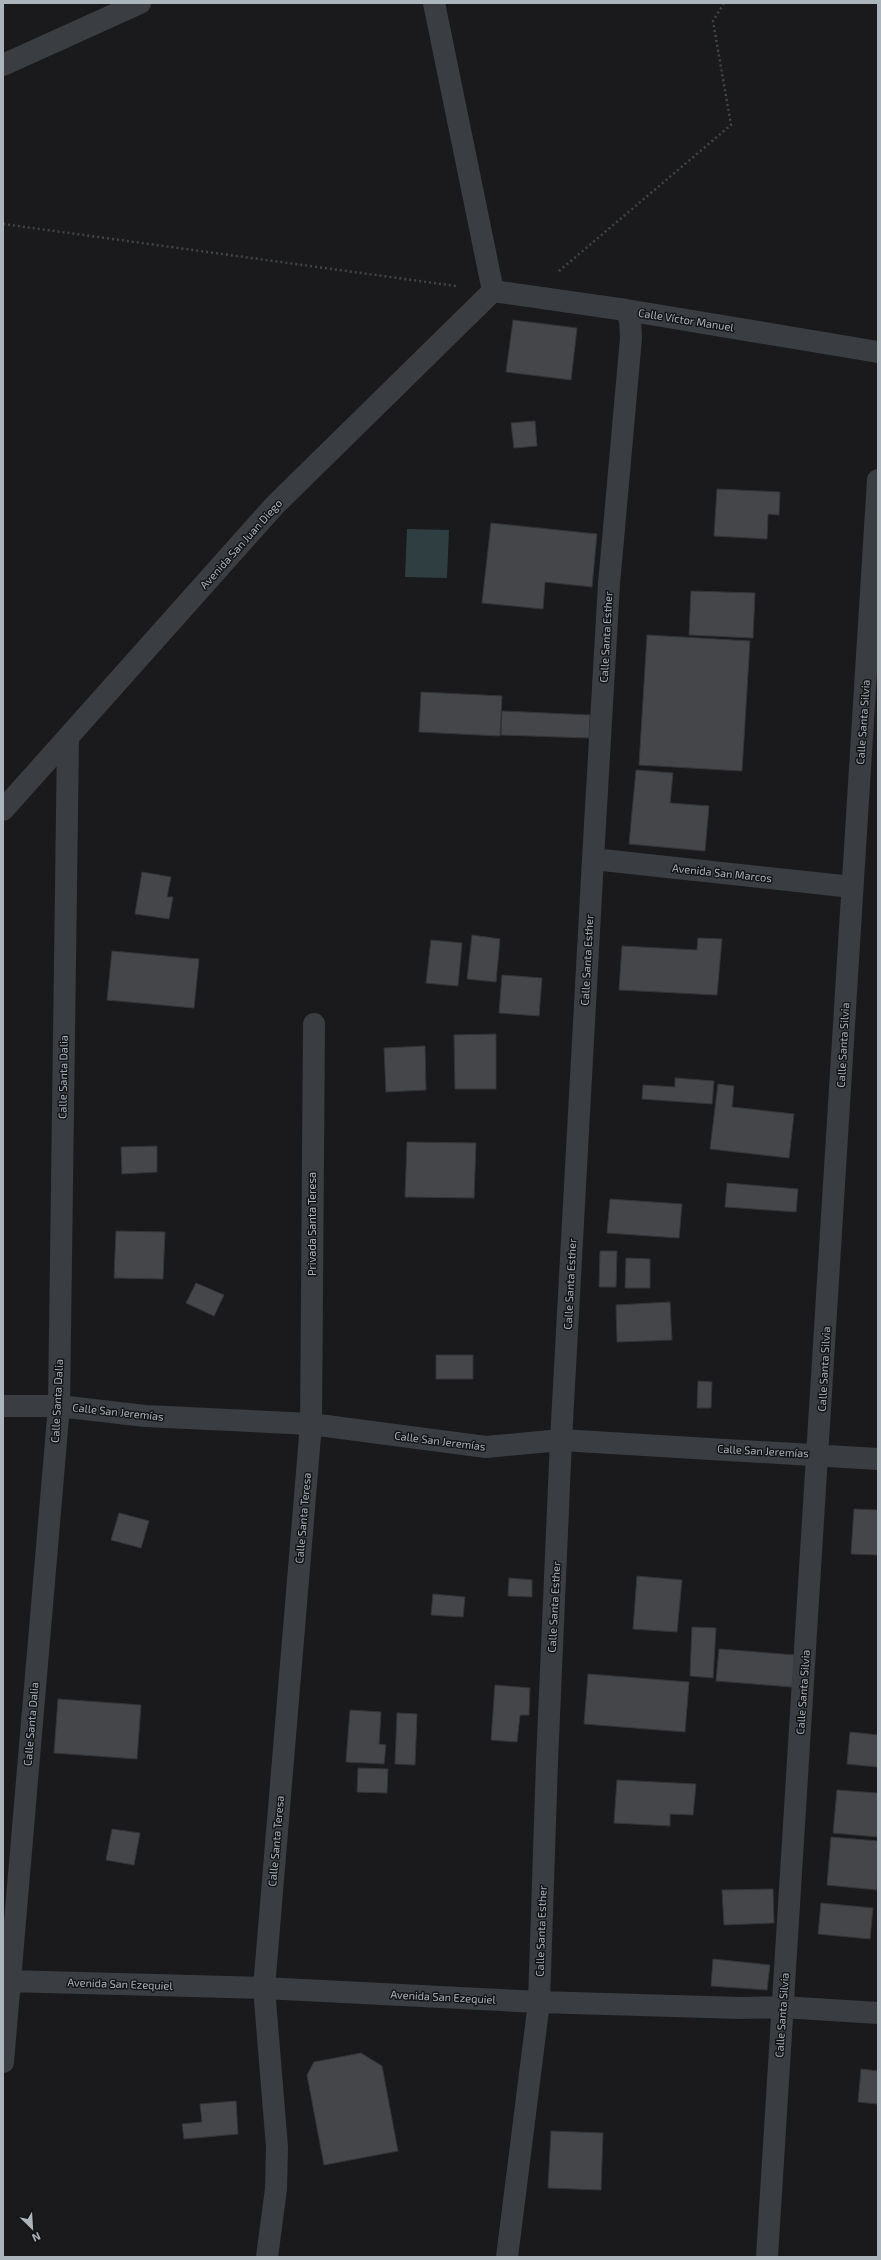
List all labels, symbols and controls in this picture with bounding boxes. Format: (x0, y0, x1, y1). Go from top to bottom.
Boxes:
street label: Calle Víctor Manuel (637, 306, 735, 334)
street label: Avenida San Juan Diego (197, 496, 284, 591)
street label: Calle Santa Esther (597, 591, 614, 683)
street label: Calle Santa Silvia (853, 679, 872, 765)
street label: Avenida San Marcos (671, 861, 773, 884)
street label: Calle Santa Esther (578, 914, 595, 1006)
street label: Calle Santa Silvia (834, 1002, 851, 1088)
street label: Calle Santa Dalia (55, 1035, 70, 1119)
street label: Privada Santa Teresa (305, 1172, 318, 1276)
street label: Calle Santa Esther (561, 1238, 578, 1330)
street label: Calle Santa Silvia (815, 1326, 832, 1412)
street label: Calle Santa Dalia (48, 1359, 65, 1443)
street label: Calle San Jeremías (72, 1400, 165, 1423)
street label: Calle San Jeremías (394, 1428, 487, 1453)
street label: Calle San Jeremías (717, 1442, 810, 1459)
street label: Calle Santa Teresa (292, 1472, 313, 1564)
street label: Calle Santa Esther (545, 1561, 562, 1653)
street label: Calle Santa Silvia (793, 1649, 812, 1735)
street label: Calle Santa Dalia (20, 1682, 41, 1766)
street label: Calle Santa Teresa (265, 1795, 286, 1887)
street label: Calle Santa Esther (532, 1885, 549, 1977)
street label: Calle Santa Silvia (772, 1972, 791, 2058)
street label: Avenida San Ezequiel (67, 1975, 174, 1992)
street label: Avenida San Ezequiel (390, 1987, 497, 2006)
north arrow (12, 2208, 52, 2248)
text: N (30, 2230, 43, 2245)

